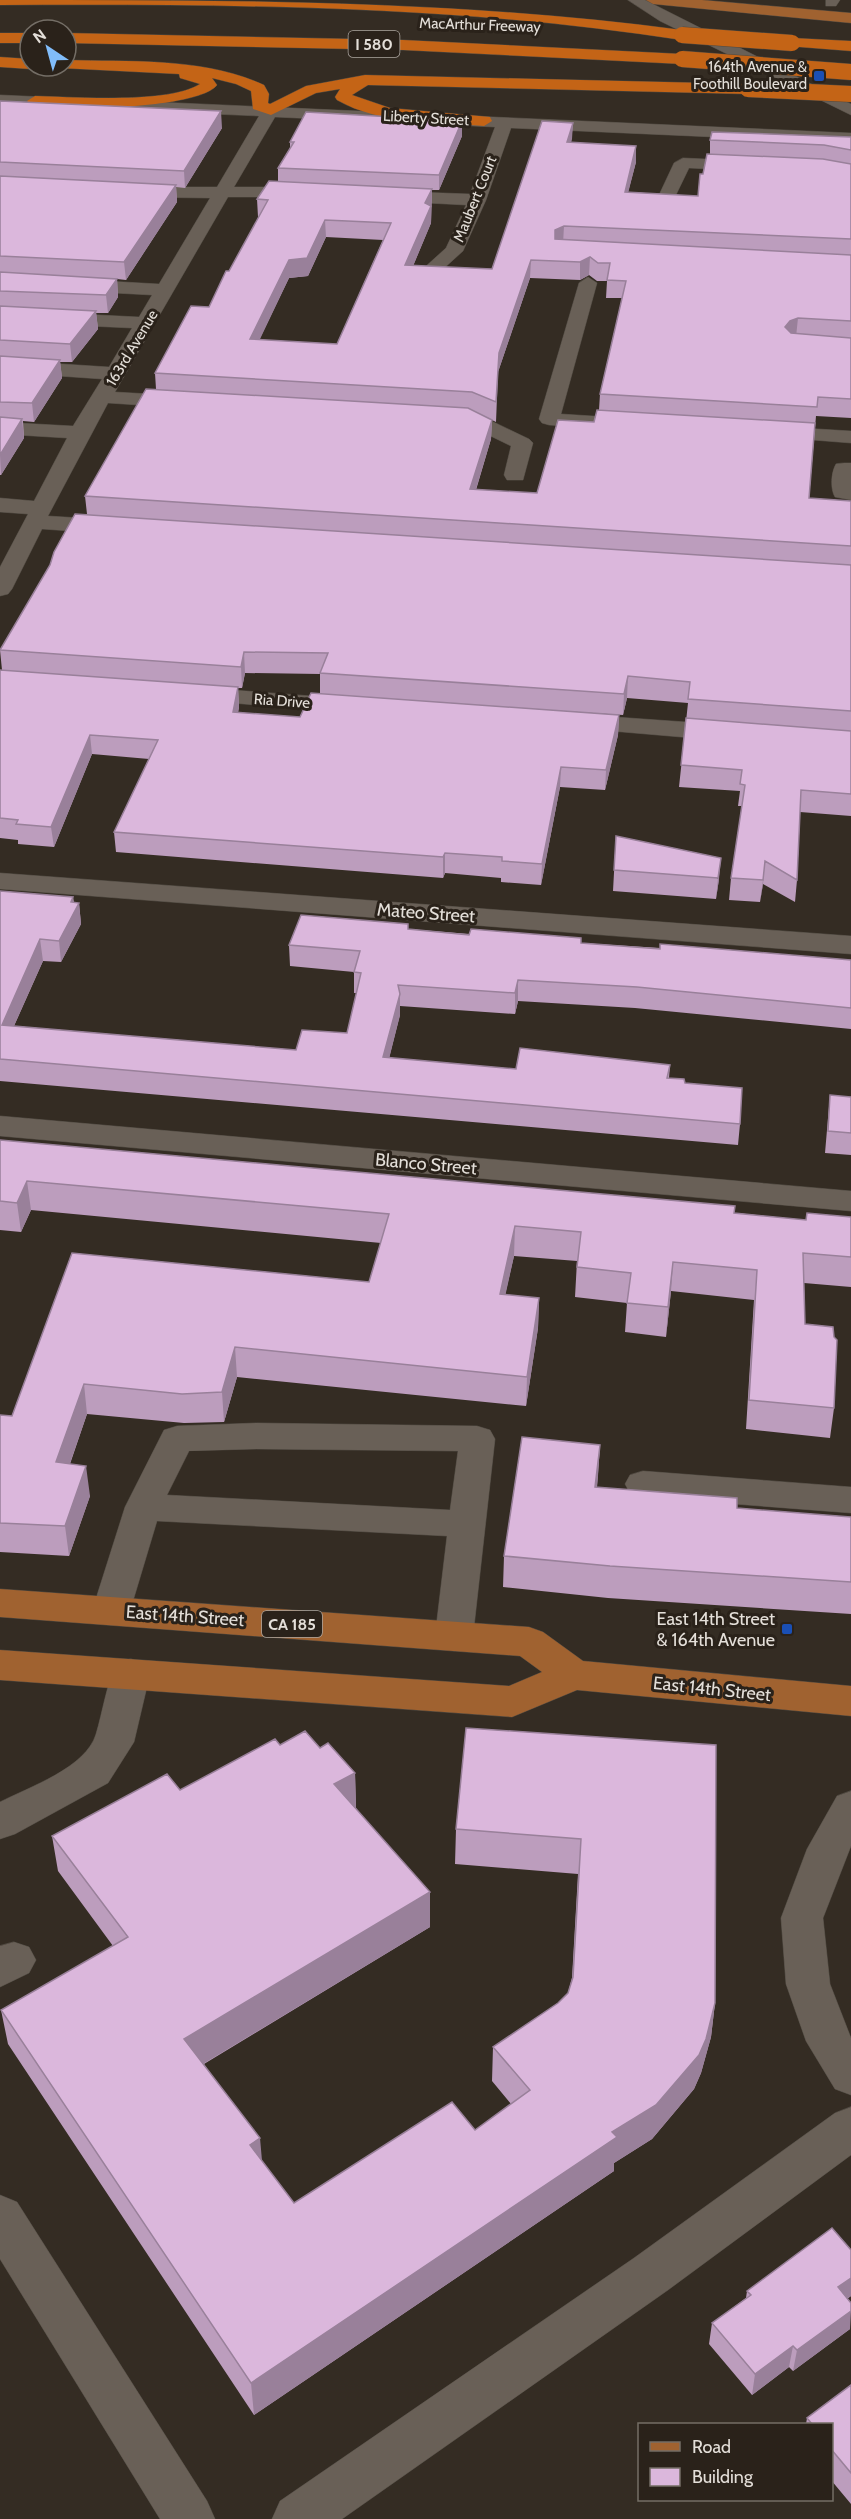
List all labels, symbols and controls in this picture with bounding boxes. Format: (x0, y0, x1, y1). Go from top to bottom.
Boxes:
street label: MacArthur Freeway (419, 14, 542, 36)
north arrow (18, 18, 78, 78)
text: N (29, 25, 50, 47)
road number: I 580 (348, 31, 400, 57)
place label: 164th Avenue & Foothill Boulevard (693, 58, 807, 93)
marker: 164th Avenue & Foothill Boulevard (812, 69, 826, 83)
street label: Liberty Street (383, 107, 469, 129)
street label: Maubert Court (450, 153, 500, 245)
street label: 163rd Avenue (102, 307, 162, 389)
street label: Ria Drive (253, 690, 311, 712)
street label: Mateo Street (376, 899, 476, 927)
street label: Blanco Street (374, 1149, 478, 1179)
street label: East 14th Street (125, 1601, 245, 1631)
place label: East 14th Street & 164th Avenue (656, 1608, 775, 1651)
road number: CA 185 (262, 1611, 322, 1637)
marker: East 14th Street & 164th Avenue (780, 1622, 794, 1636)
street label: East 14th Street (652, 1672, 772, 1706)
legend (638, 2423, 833, 2501)
text: Road (692, 2436, 731, 2458)
text: Building (692, 2466, 754, 2488)

